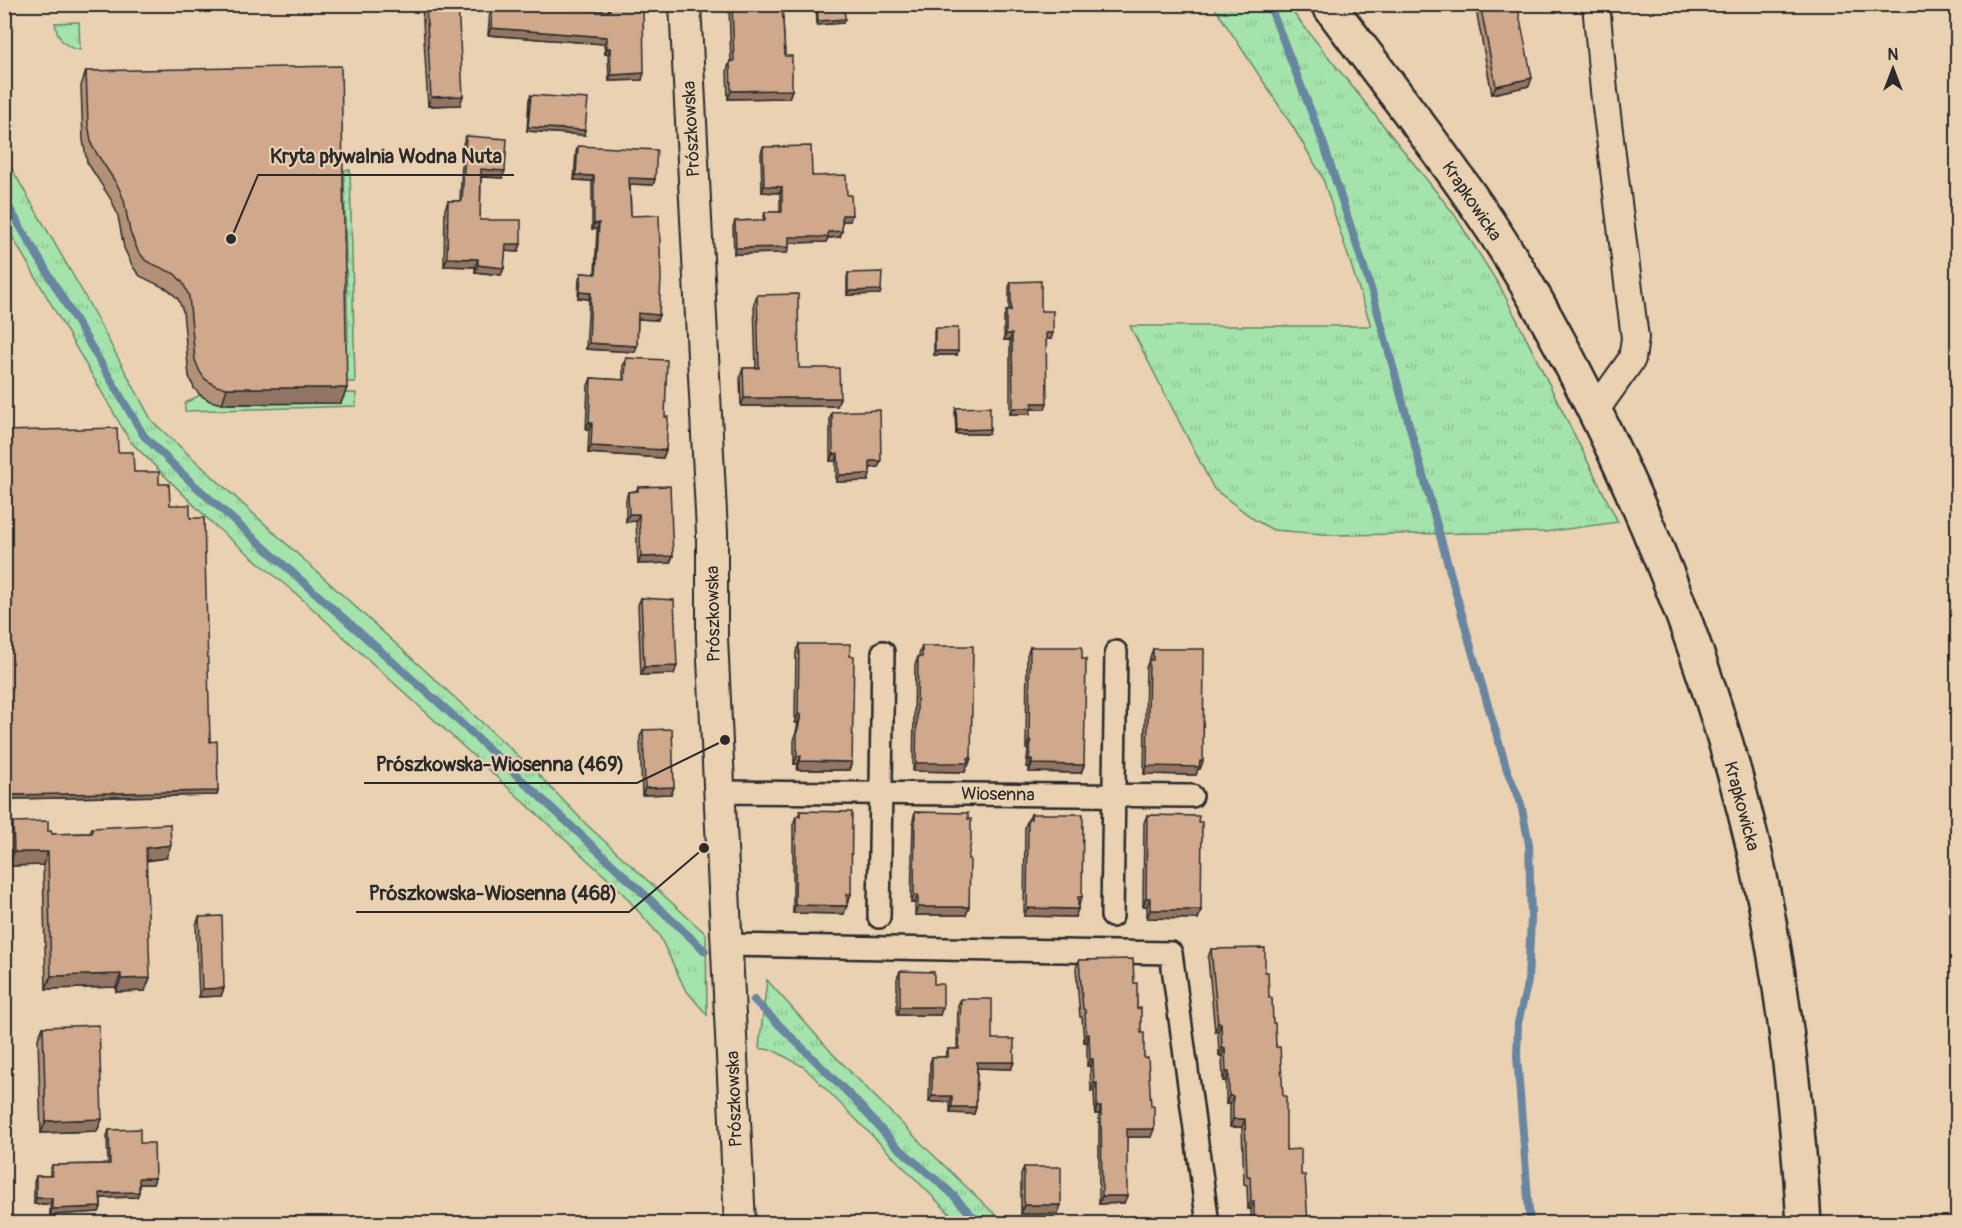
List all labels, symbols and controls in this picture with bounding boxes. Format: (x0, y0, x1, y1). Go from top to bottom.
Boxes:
north arrow (1863, 39, 1923, 99)
text: N (1888, 45, 1899, 65)
street label: Prószkowska (677, 80, 706, 178)
callout: Kryta pływalnia Wodna Nuta (258, 137, 514, 175)
text: Kryta pływalnia Wodna Nuta (270, 144, 502, 169)
street label: Krapkowicka (1436, 157, 1507, 246)
street label: Prószkowska (701, 566, 726, 662)
callout: Prószkowska-Wiosenna (469) (364, 745, 637, 783)
text: Prószkowska-Wiosenna (469) (376, 752, 624, 777)
street label: Krapkowicka (1719, 759, 1764, 853)
street label: Wiosenna (961, 782, 1035, 807)
callout: Prószkowska-Wiosenna (468) (356, 874, 629, 912)
text: Prószkowska-Wiosenna (468) (369, 881, 617, 906)
street label: Prószkowska (721, 1050, 748, 1148)

